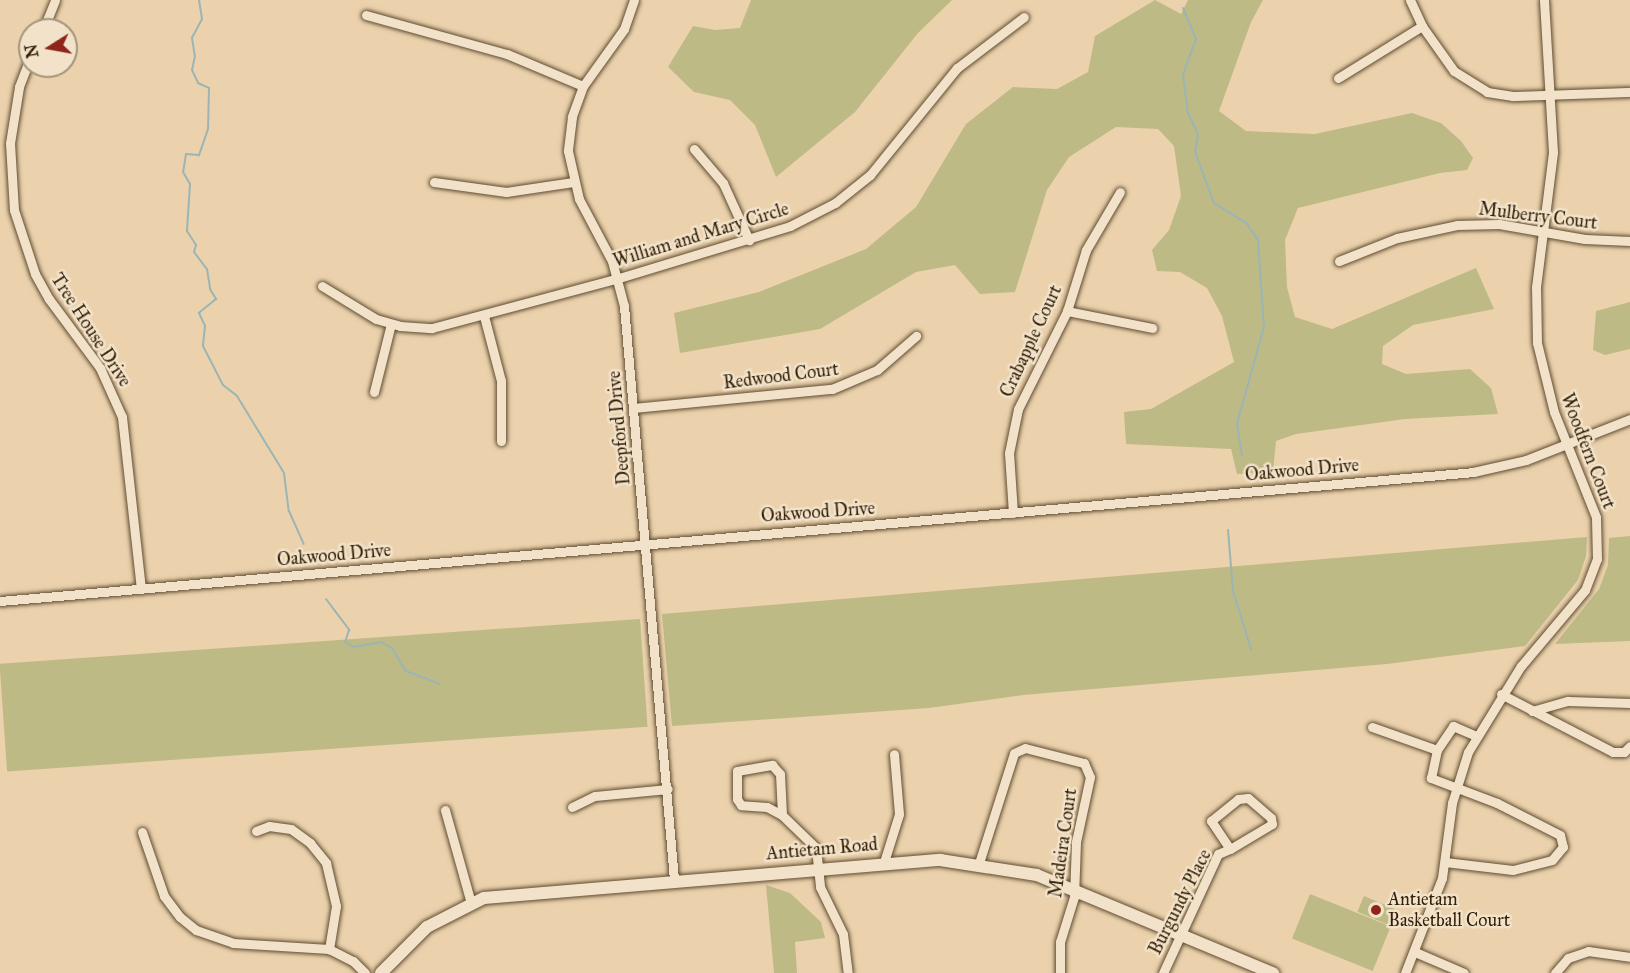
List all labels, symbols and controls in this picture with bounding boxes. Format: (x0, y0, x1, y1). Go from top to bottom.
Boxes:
north arrow (18, 18, 78, 78)
text: N (21, 43, 42, 60)
street label: William and Mary Circle (611, 198, 791, 272)
street label: Mulberry Court (1478, 198, 1598, 234)
street label: Tree House Drive (46, 269, 136, 391)
street label: Crabapple Court (996, 281, 1066, 401)
street label: Redwood Court (722, 358, 840, 394)
street label: Deepford Drive (603, 370, 635, 486)
street label: Woodfern Court (1556, 390, 1620, 512)
street label: Oakwood Drive (1244, 454, 1360, 486)
street label: Oakwood Drive (760, 497, 876, 527)
street label: Oakwood Drive (276, 539, 392, 571)
street label: Madeira Court (1045, 787, 1081, 899)
street label: Antietam Road (765, 833, 879, 865)
street label: Burgundy Place (1144, 846, 1216, 958)
place label: Antietam Basketball Court (1388, 889, 1510, 932)
marker: Antietam Basketball Court (1369, 903, 1383, 917)

